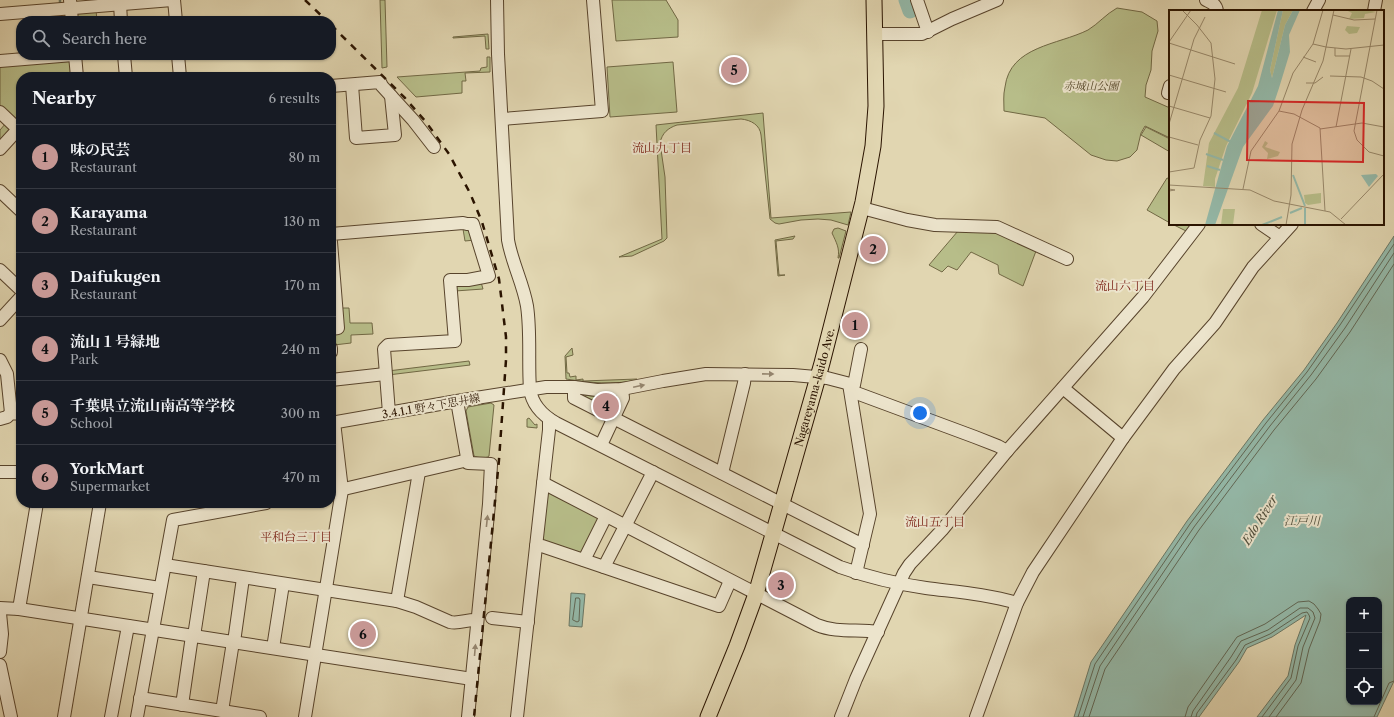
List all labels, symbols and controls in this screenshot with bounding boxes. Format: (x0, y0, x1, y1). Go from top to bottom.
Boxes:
inset map (1169, 10, 1384, 225)
search box (16, 16, 336, 60)
icon: search (30, 27, 52, 49)
text: Search here (62, 29, 147, 48)
pin: 5 (721, 55, 747, 85)
park label: 赤城山公園 (1064, 79, 1120, 93)
text: Nearby (32, 88, 96, 108)
text: 6 results (269, 90, 320, 106)
text: 味の民芸 (70, 140, 130, 159)
district label: 流山九丁目 (632, 140, 692, 155)
text: 1 (42, 149, 48, 165)
text: 80 m (288, 149, 320, 165)
text: Restaurant (70, 159, 137, 175)
text: Karayama (70, 203, 147, 222)
text: 2 (41, 213, 49, 229)
text: 130 m (284, 213, 320, 229)
text: Restaurant (70, 222, 137, 238)
pin: 2 (860, 234, 886, 264)
text: Daifukugen (70, 267, 161, 286)
text: 3 (41, 277, 49, 293)
text: 170 m (284, 277, 320, 293)
district label: 流山六丁目 (1095, 278, 1155, 293)
text: Restaurant (70, 286, 137, 302)
pin: 1 (842, 310, 868, 340)
street label: Nagareyama-kaido Ave. (791, 326, 838, 448)
text: 流山１号緑地 (70, 332, 160, 351)
text: 4 (41, 341, 49, 357)
text: 240 m (281, 341, 320, 357)
text: Park (70, 351, 98, 367)
one-way arrow (762, 371, 774, 378)
one-way arrow (633, 383, 645, 389)
street label: 3.4.1.1 野々下思井線 (381, 390, 481, 422)
pin: 4 (593, 391, 619, 421)
text: 千葉県立流山南高等学校 (70, 396, 235, 415)
your location (910, 403, 930, 423)
text: 5 (41, 405, 49, 421)
text: 300 m (281, 405, 320, 421)
text: School (70, 415, 113, 431)
text: YorkMart (70, 459, 144, 478)
text: 6 (41, 469, 49, 485)
text: 470 m (282, 469, 320, 485)
text: Supermarket (70, 478, 150, 494)
water label: Edo River (1238, 491, 1281, 548)
water label: 江戸川 (1284, 513, 1322, 528)
district label: 流山五丁目 (905, 514, 965, 529)
one-way arrow (484, 515, 491, 527)
district label: 平和台三丁目 (260, 529, 332, 544)
pin: 3 (768, 570, 794, 600)
map controls (1346, 597, 1382, 705)
button: + (1346, 597, 1382, 633)
pin: 6 (350, 619, 376, 649)
button: − (1346, 633, 1382, 669)
one-way arrow (471, 644, 478, 656)
button: locate (1346, 669, 1382, 705)

